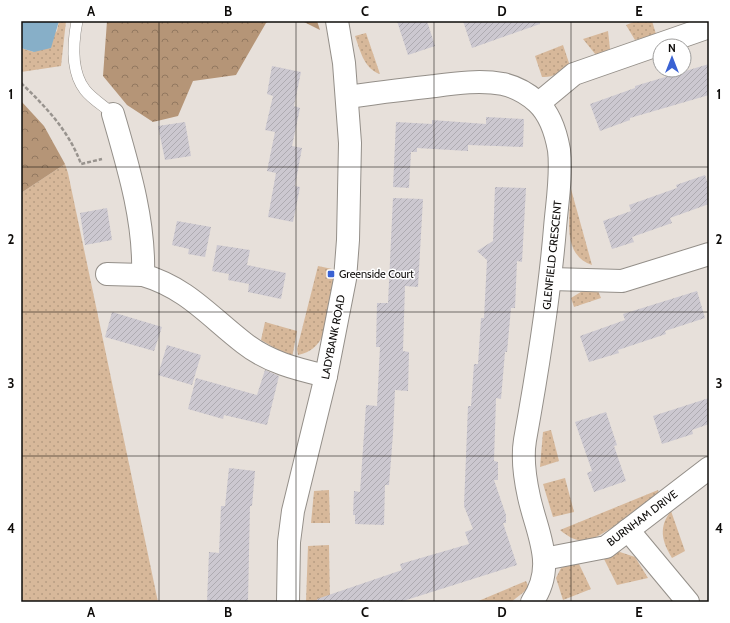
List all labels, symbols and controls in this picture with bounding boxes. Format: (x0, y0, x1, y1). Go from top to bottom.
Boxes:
text: A (87, 3, 96, 19)
text: B (224, 3, 232, 19)
text: C (361, 3, 369, 19)
text: D (497, 3, 507, 19)
text: E (635, 3, 643, 19)
north arrow (652, 38, 692, 78)
text: N (668, 41, 676, 55)
text: 1 (9, 86, 13, 102)
text: 1 (717, 86, 721, 102)
street label: GLENFIELD CRESCENT (539, 200, 565, 310)
text: 2 (8, 231, 15, 247)
text: 2 (716, 231, 723, 247)
place label: Greenside Court (339, 267, 414, 281)
marker: Greenside Court (326, 269, 336, 279)
street label: LADYBANK ROAD (318, 294, 348, 380)
text: 3 (7, 375, 15, 391)
text: 3 (715, 375, 723, 391)
street label: BURNHAM DRIVE (604, 487, 680, 549)
text: 4 (7, 520, 15, 536)
text: 4 (715, 520, 723, 536)
text: A (87, 604, 96, 620)
text: B (224, 604, 232, 620)
text: C (361, 604, 369, 620)
text: D (497, 604, 507, 620)
text: E (635, 604, 643, 620)

